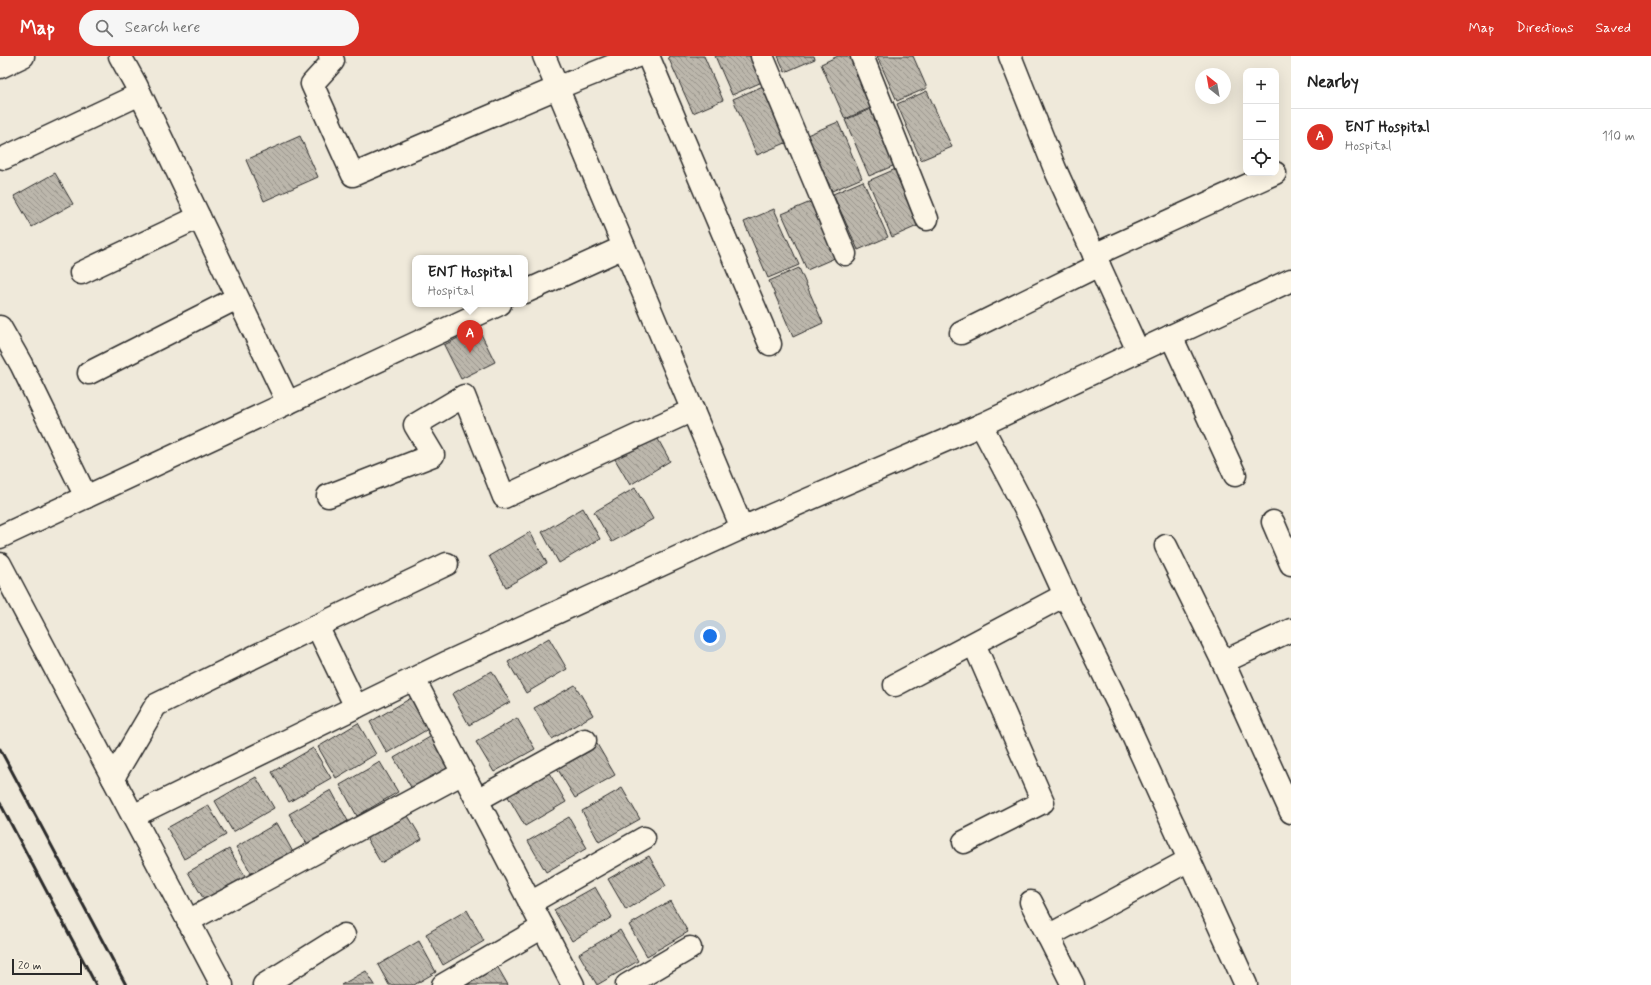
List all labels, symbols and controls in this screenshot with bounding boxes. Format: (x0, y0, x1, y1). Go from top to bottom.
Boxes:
search box (79, 10, 359, 46)
text: Map (20, 16, 55, 41)
icon: search (93, 17, 115, 39)
text: Search here (125, 18, 200, 38)
text: Map (1468, 19, 1494, 37)
text: Directions (1516, 19, 1574, 37)
text: Saved (1596, 19, 1631, 37)
north arrow (1195, 68, 1231, 104)
map controls (1243, 68, 1279, 176)
button: + (1243, 68, 1279, 104)
text: Nearby (1307, 71, 1359, 93)
button: − (1243, 104, 1279, 140)
text: ENT Hospital (1345, 118, 1430, 138)
text: A (1316, 128, 1324, 145)
text: 110 m (1602, 128, 1635, 145)
text: Hospital (1345, 138, 1391, 155)
button: locate (1243, 140, 1279, 176)
popup (412, 255, 528, 307)
text: ENT Hospital (428, 263, 512, 283)
text: Hospital (428, 283, 474, 300)
pin: A (457, 320, 483, 353)
your location (700, 626, 720, 646)
scale bar (12, 957, 82, 976)
text: 20 m (18, 959, 41, 973)

